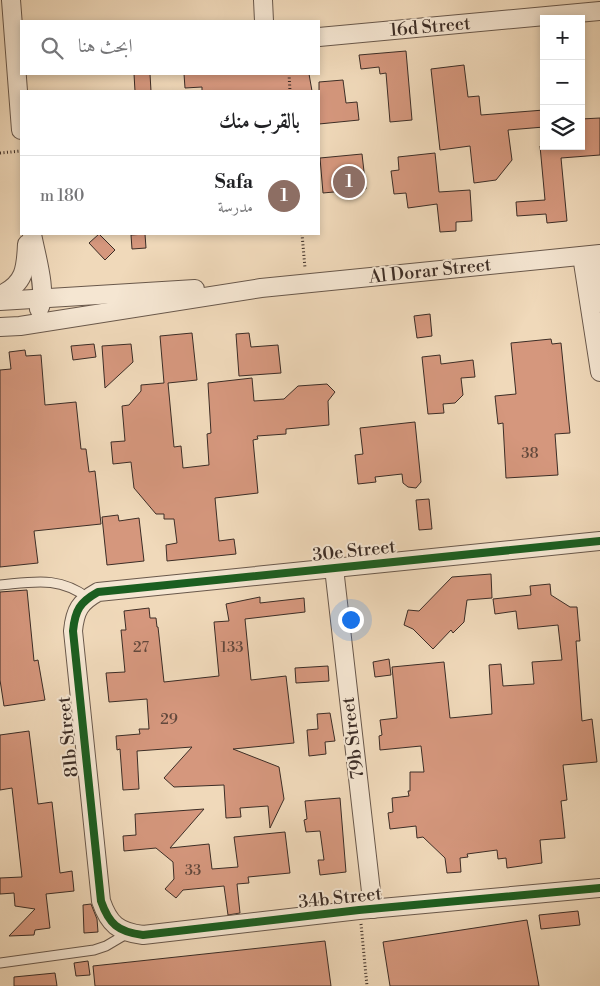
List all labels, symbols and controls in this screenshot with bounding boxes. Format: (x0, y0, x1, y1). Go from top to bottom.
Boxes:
street label: 16d Street (389, 12, 472, 42)
map controls (540, 15, 585, 150)
button: + (540, 15, 585, 60)
search box (20, 20, 320, 75)
icon: search (38, 34, 66, 62)
text: ابحث هنا (78, 34, 133, 58)
button: − (540, 60, 585, 105)
button: layers (540, 105, 585, 150)
text: بالقرب منك (219, 109, 300, 135)
pin: 1 (333, 163, 365, 201)
text: Safa (215, 170, 253, 194)
text: 180 m (40, 186, 84, 206)
text: 1 (280, 186, 288, 206)
text: مدرسة (218, 197, 253, 217)
street label: Al Dorar Street (367, 253, 493, 289)
house number: 38 (521, 444, 539, 463)
street label: 30e Street (311, 535, 397, 567)
your location (338, 607, 364, 633)
house number: 27 (133, 638, 149, 657)
house number: 133 (220, 638, 244, 657)
street label: 81b Street (52, 695, 84, 779)
street label: 79b Street (336, 695, 369, 780)
house number: 29 (160, 710, 178, 729)
house number: 33 (185, 861, 201, 880)
street label: 34b Street (297, 882, 383, 914)

